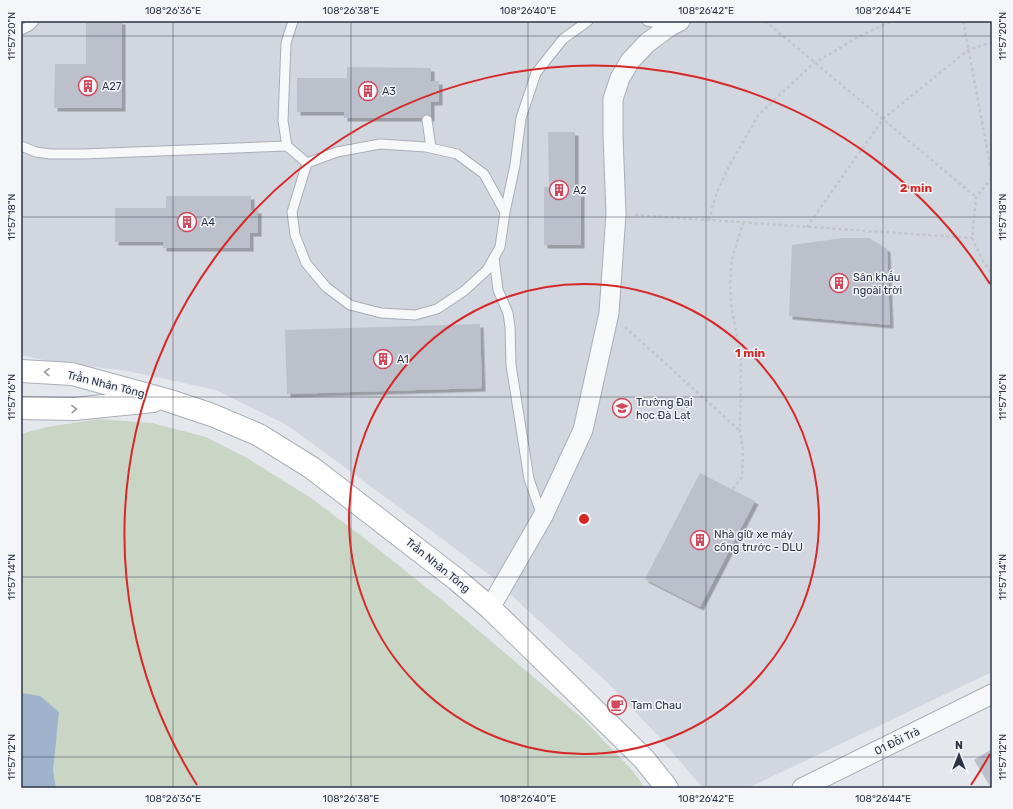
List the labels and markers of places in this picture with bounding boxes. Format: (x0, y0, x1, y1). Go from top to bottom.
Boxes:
building icon: A27 (77, 75, 99, 97)
place label: A27 (102, 80, 122, 93)
building icon: A3 (357, 80, 379, 102)
place label: A3 (382, 85, 396, 98)
building icon: A2 (548, 179, 570, 201)
place label: A2 (573, 184, 587, 197)
building icon: A4 (176, 211, 198, 233)
place label: A4 (201, 216, 215, 229)
place label: Sân khấu ngoài trời (853, 270, 902, 297)
building icon: Sân khấu ngoài trời (828, 272, 850, 294)
building icon: A1 (372, 348, 394, 370)
place label: A1 (397, 353, 409, 366)
place label: Trường Đại học Đà Lạt (636, 396, 693, 422)
school or university icon: Trường Đại học Đà Lạt (611, 397, 633, 419)
centre of rings (577, 512, 591, 526)
place label: Nhà giữ xe máy cổng trước - DLU (714, 528, 803, 554)
building icon: Nhà giữ xe máy cổng trước - DLU (689, 529, 711, 551)
cafe icon: Tam Chau (606, 694, 628, 716)
place label: Tam Chau (631, 699, 682, 712)

